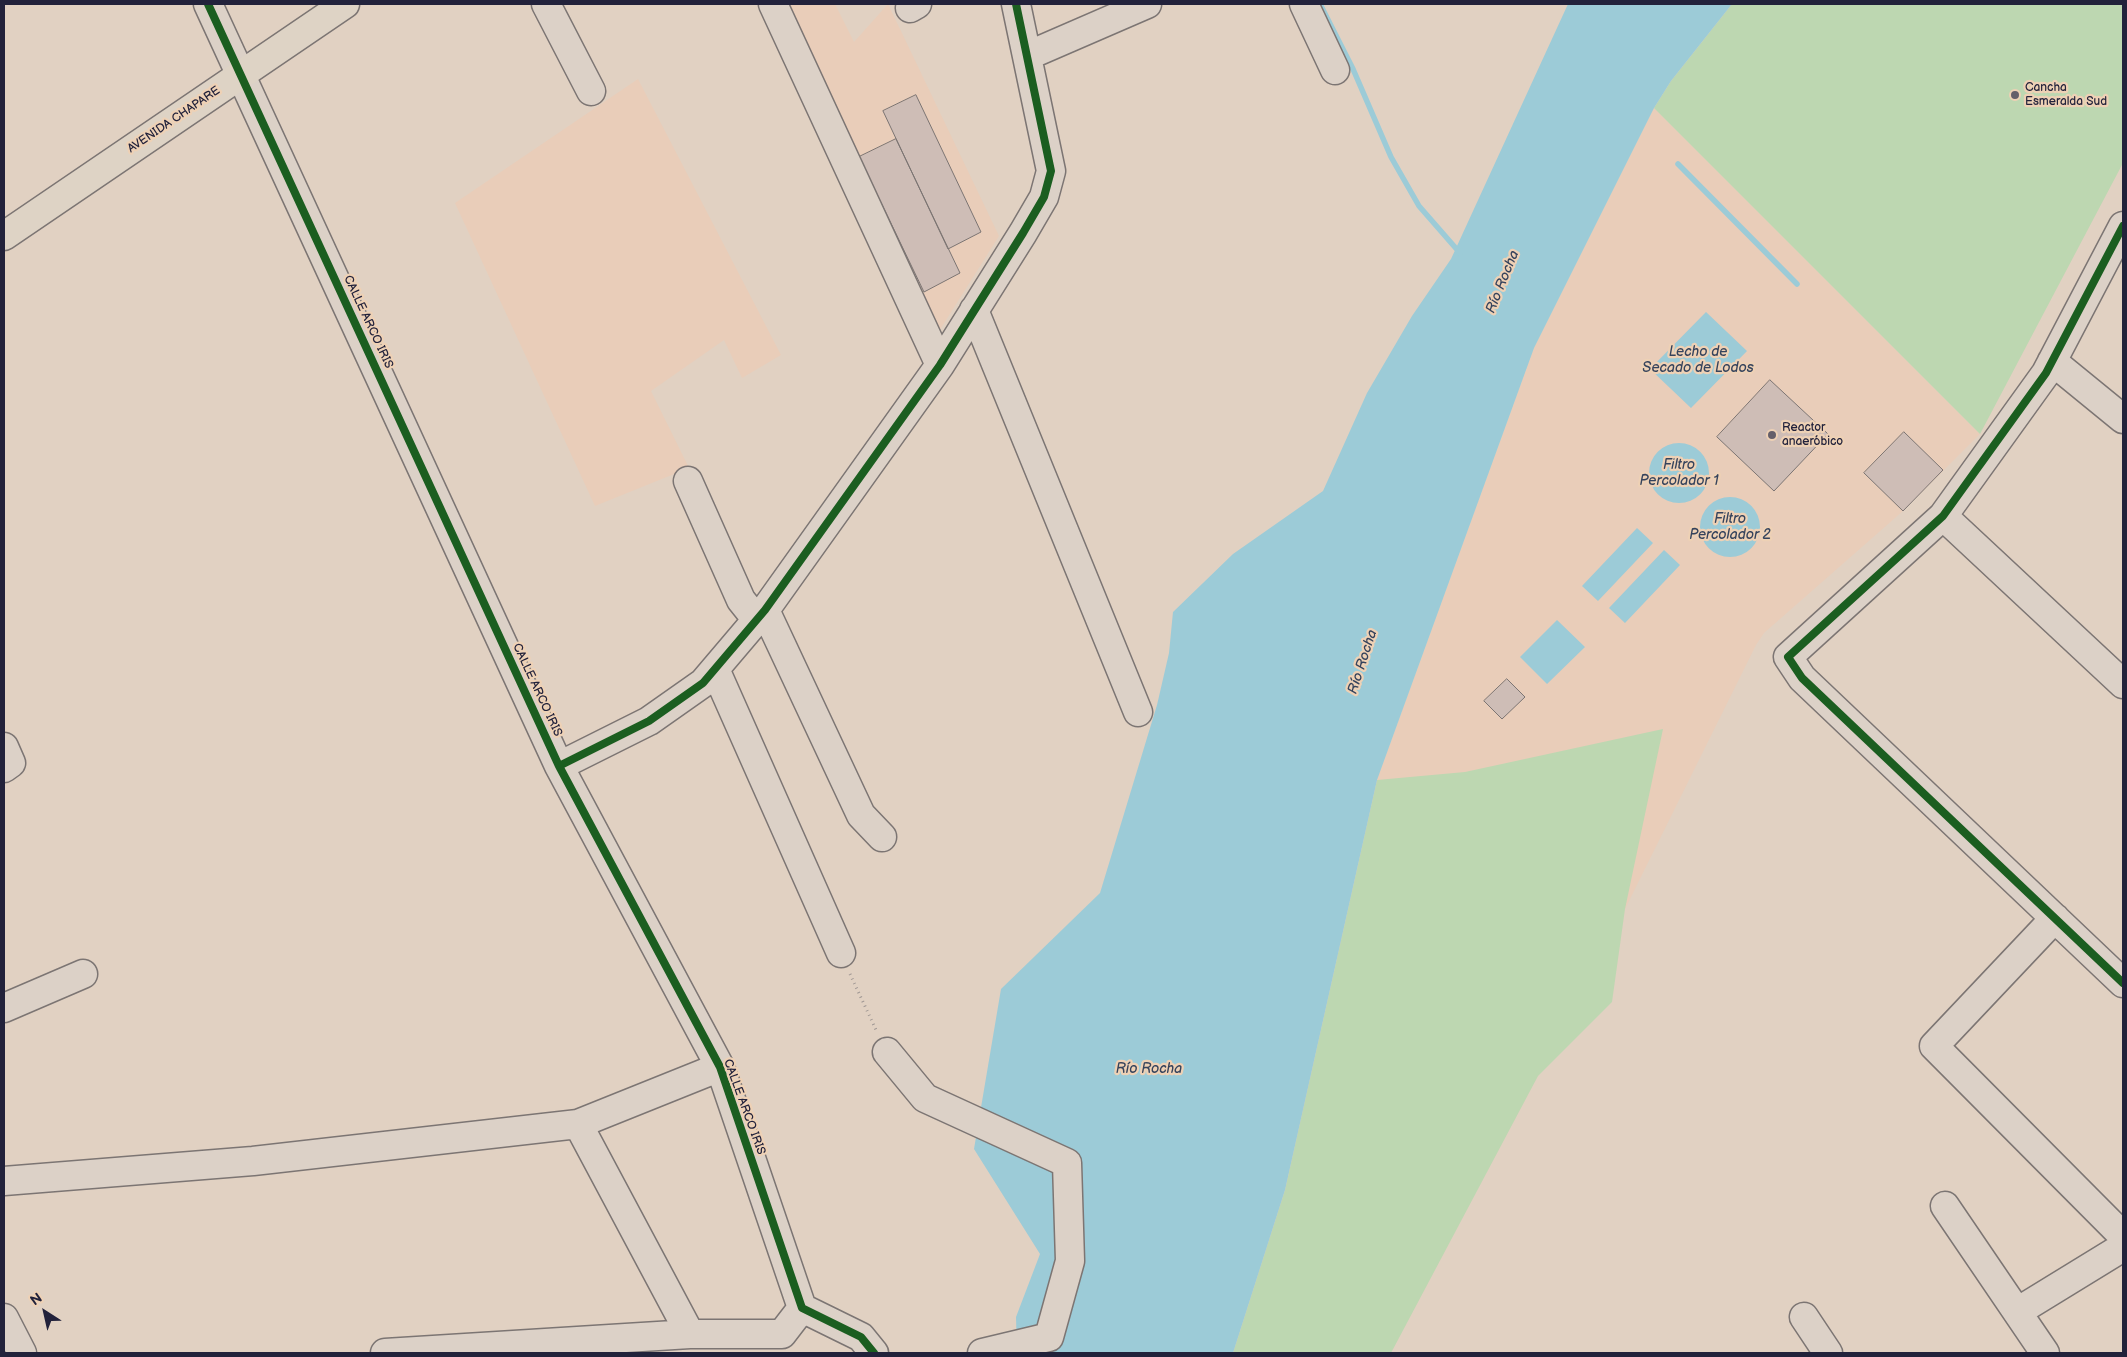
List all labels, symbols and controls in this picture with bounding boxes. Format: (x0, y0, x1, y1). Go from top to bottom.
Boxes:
place label: Cancha Esmeralda Sud (2025, 81, 2107, 109)
street label: AVENIDA CHAPARE (125, 84, 223, 156)
marker: Cancha Esmeralda Sud (2009, 89, 2021, 101)
water label: Río Rocha (1483, 248, 1523, 316)
street label: CALLE ARCO IRIS (340, 273, 396, 371)
water label: Lecho de Secado de Lodos (1642, 344, 1754, 377)
place label: Reactor anaeróbico (1782, 421, 1843, 449)
marker: Reactor anaeróbico (1766, 429, 1778, 441)
water label: Filtro Percolador 1 (1640, 457, 1718, 490)
water label: Filtro Percolador 2 (1689, 511, 1771, 544)
water label: Río Rocha (1345, 628, 1381, 696)
street label: CALLE ARCO IRIS (509, 641, 565, 739)
street label: CALLE ARCO IRIS (720, 1057, 768, 1157)
water label: Río Rocha (1116, 1061, 1182, 1077)
north arrow (20, 1287, 70, 1337)
text: N (27, 1289, 45, 1309)

